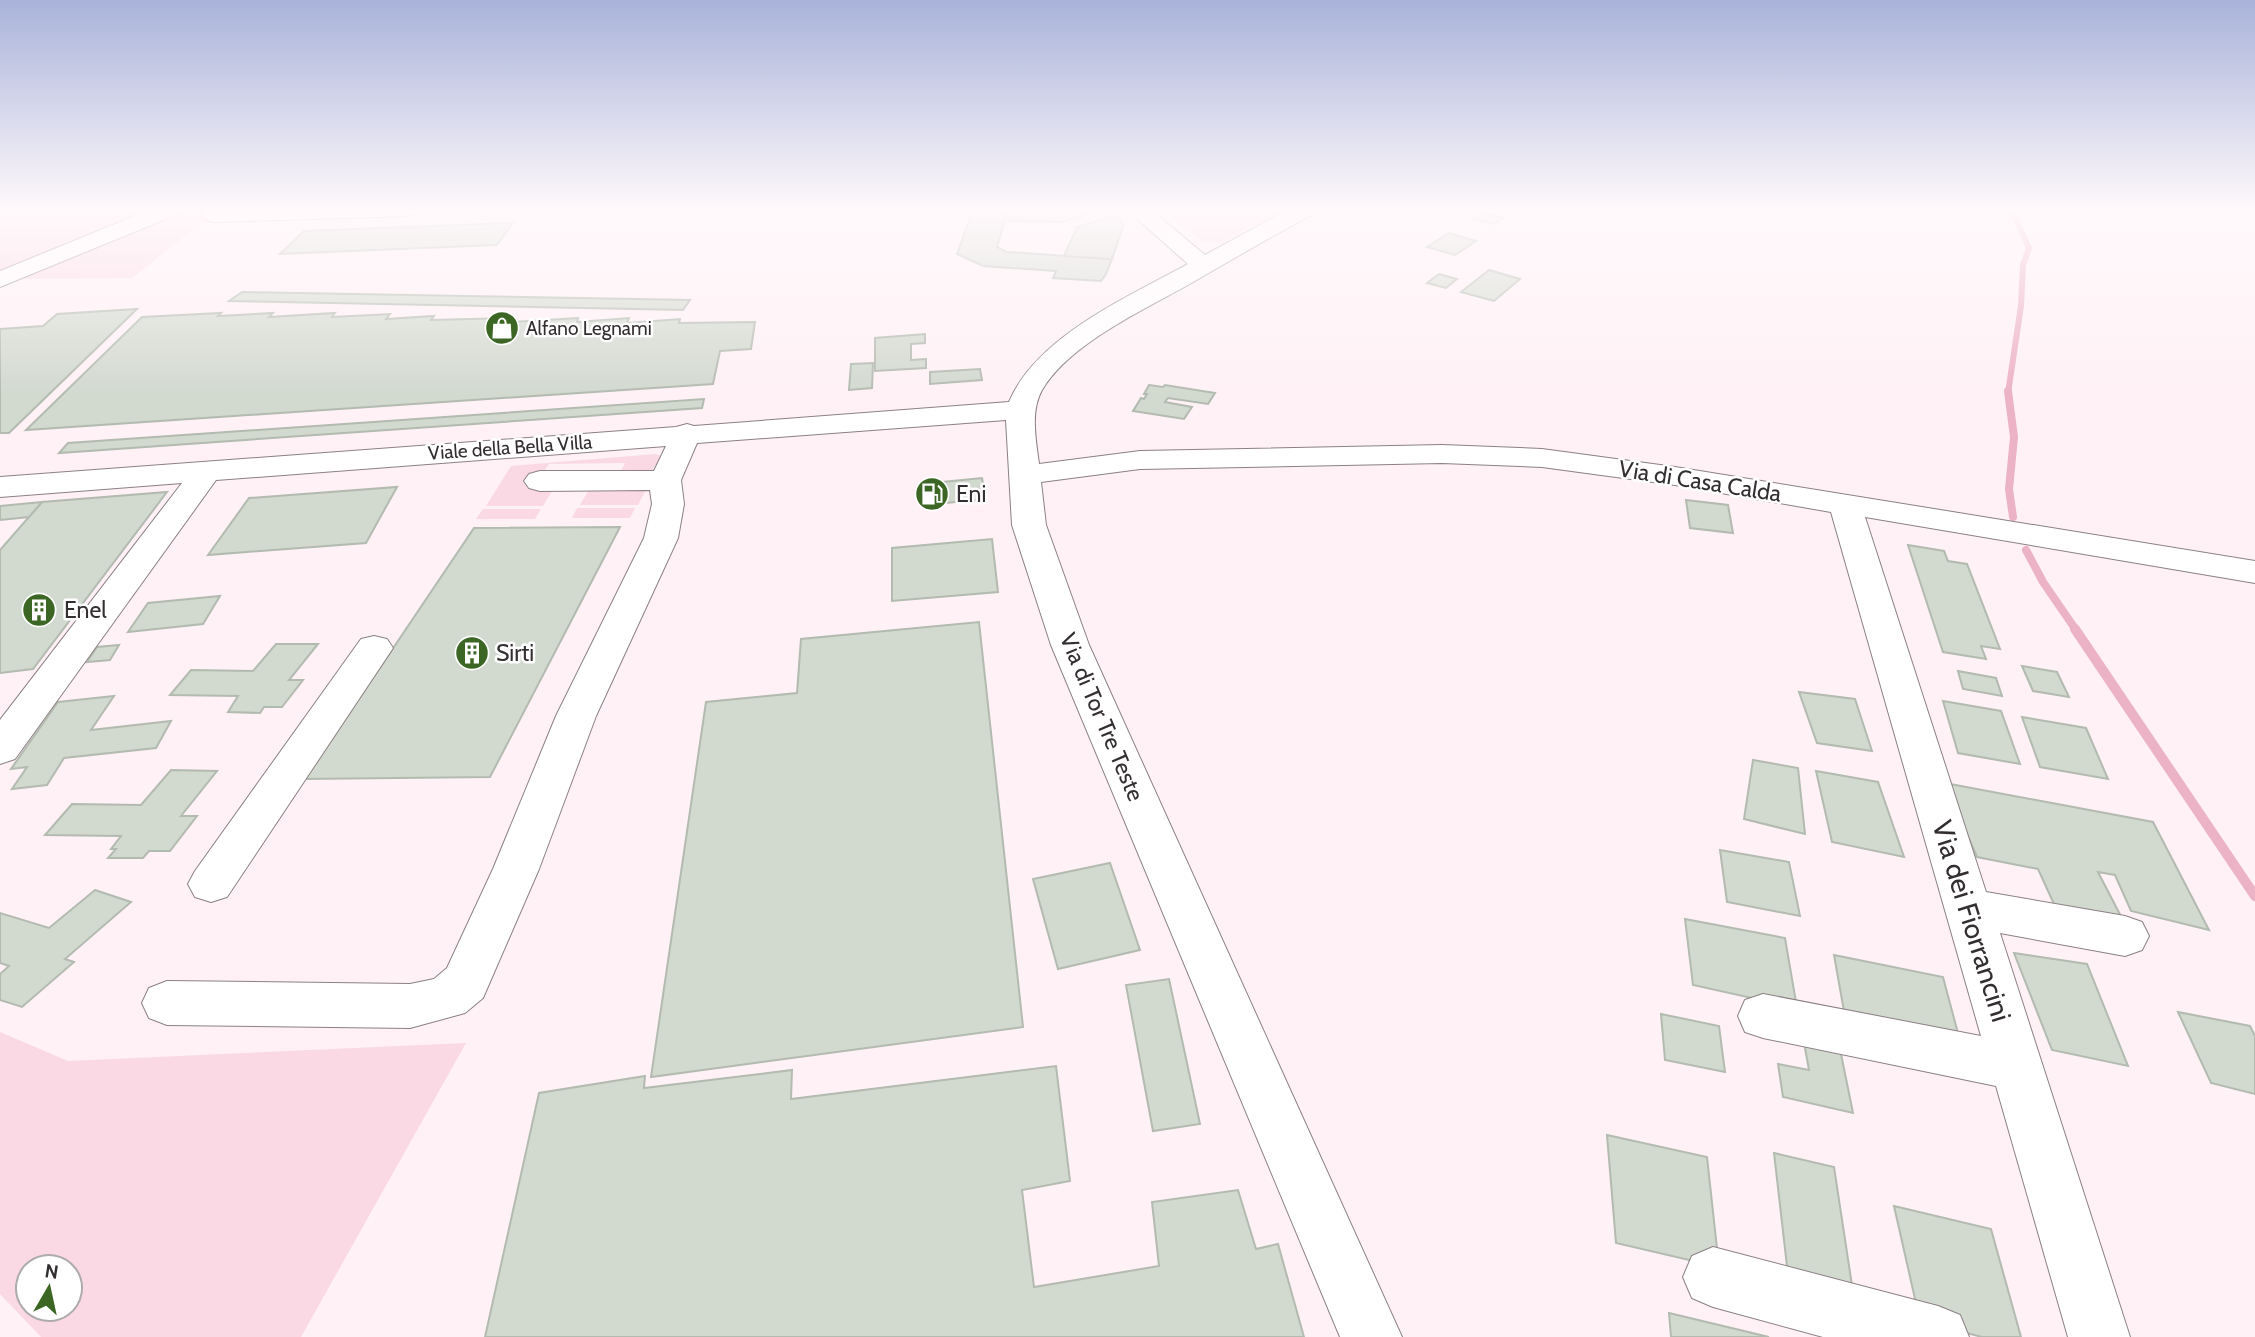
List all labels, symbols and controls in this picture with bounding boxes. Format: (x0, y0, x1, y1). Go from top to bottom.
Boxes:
shop icon: Alfano Legnami (483, 309, 521, 347)
place label: Alfano Legnami (526, 317, 652, 340)
street label: Viale della Bella Villa (427, 430, 593, 465)
street label: Via di Casa Calda (1617, 454, 1783, 508)
fuel station icon: Eni (913, 475, 951, 513)
place label: Eni (956, 480, 986, 508)
building icon: Enel (20, 591, 58, 629)
place label: Enel (64, 596, 107, 624)
street label: Via di Tor Tre Teste (1054, 629, 1150, 805)
building icon: Sirti (453, 634, 491, 672)
place label: Sirti (496, 639, 534, 667)
street label: Via dei Fiorrancini (1925, 816, 2019, 1026)
north arrow (14, 1253, 84, 1323)
text: N (43, 1259, 60, 1284)

